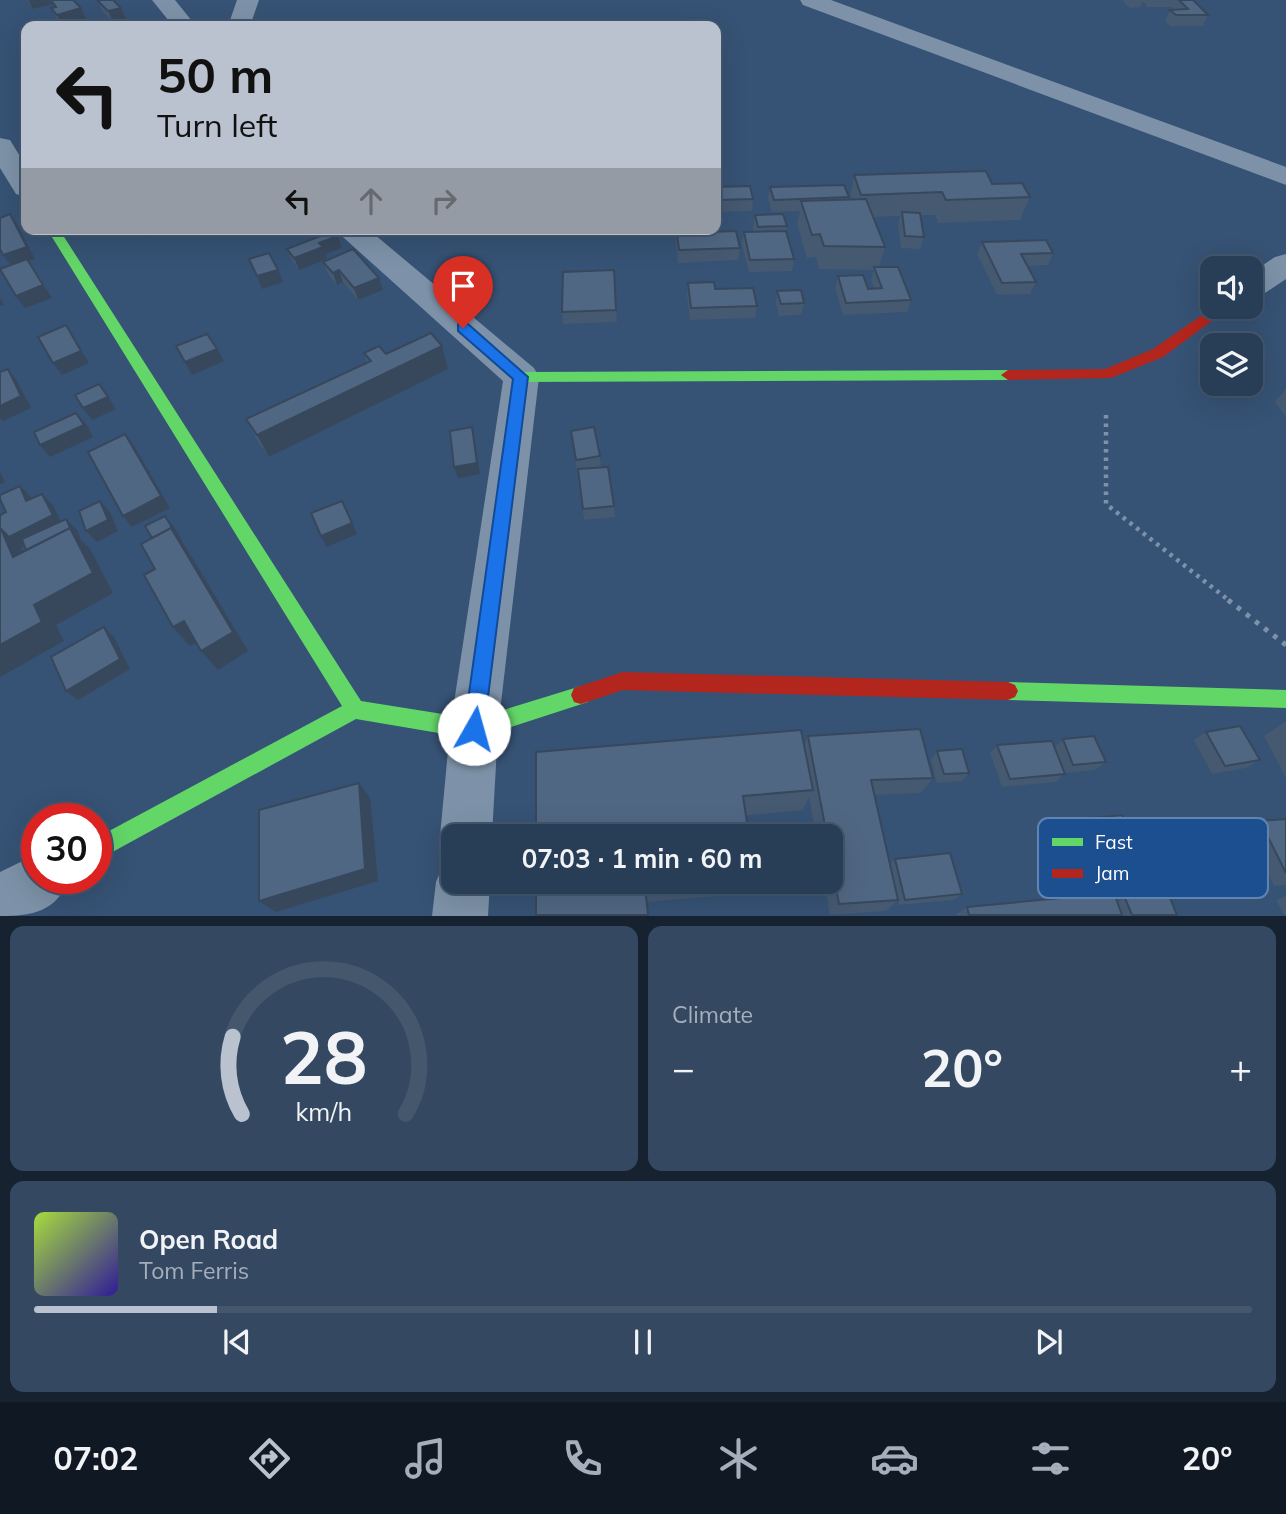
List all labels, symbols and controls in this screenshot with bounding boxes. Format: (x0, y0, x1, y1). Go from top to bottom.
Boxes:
text: 50 m (157, 44, 273, 105)
icon: left (42, 49, 133, 140)
text: Turn left (157, 105, 277, 145)
icon: left (279, 182, 317, 220)
icon: ahead (352, 182, 390, 220)
icon: right (425, 182, 463, 220)
pin (433, 256, 493, 328)
map controls (1200, 256, 1263, 396)
button: sound (1200, 256, 1263, 319)
icon: arrive (444, 267, 482, 305)
button: layers (1200, 333, 1263, 396)
position arrow (437, 692, 511, 766)
speed limit sign: 30 (21, 803, 112, 894)
legend (1038, 818, 1268, 898)
text: Fast (1095, 830, 1133, 854)
text: 07:03 · 1 min · 60 m (522, 842, 762, 875)
text: Jam (1095, 861, 1129, 885)
text: Climate (672, 1000, 753, 1029)
text: 28 (280, 1012, 368, 1103)
text: 20° (921, 1035, 1003, 1100)
text: − (672, 1044, 695, 1092)
text: + (1229, 1044, 1252, 1092)
text: km/h (296, 1096, 352, 1127)
text: Open Road (139, 1223, 278, 1256)
text: Tom Ferris (139, 1256, 249, 1285)
icon: previous (218, 1323, 256, 1361)
icon: pause (624, 1323, 662, 1361)
icon: next (1030, 1323, 1068, 1361)
icon: directions (245, 1434, 294, 1483)
icon: music (401, 1434, 450, 1483)
icon: phone (558, 1434, 607, 1483)
icon: climate (714, 1434, 763, 1483)
icon: car (870, 1434, 919, 1483)
icon: filters (1026, 1434, 1075, 1483)
text: 07:02 (54, 1438, 138, 1478)
text: 20° (1182, 1438, 1232, 1478)

